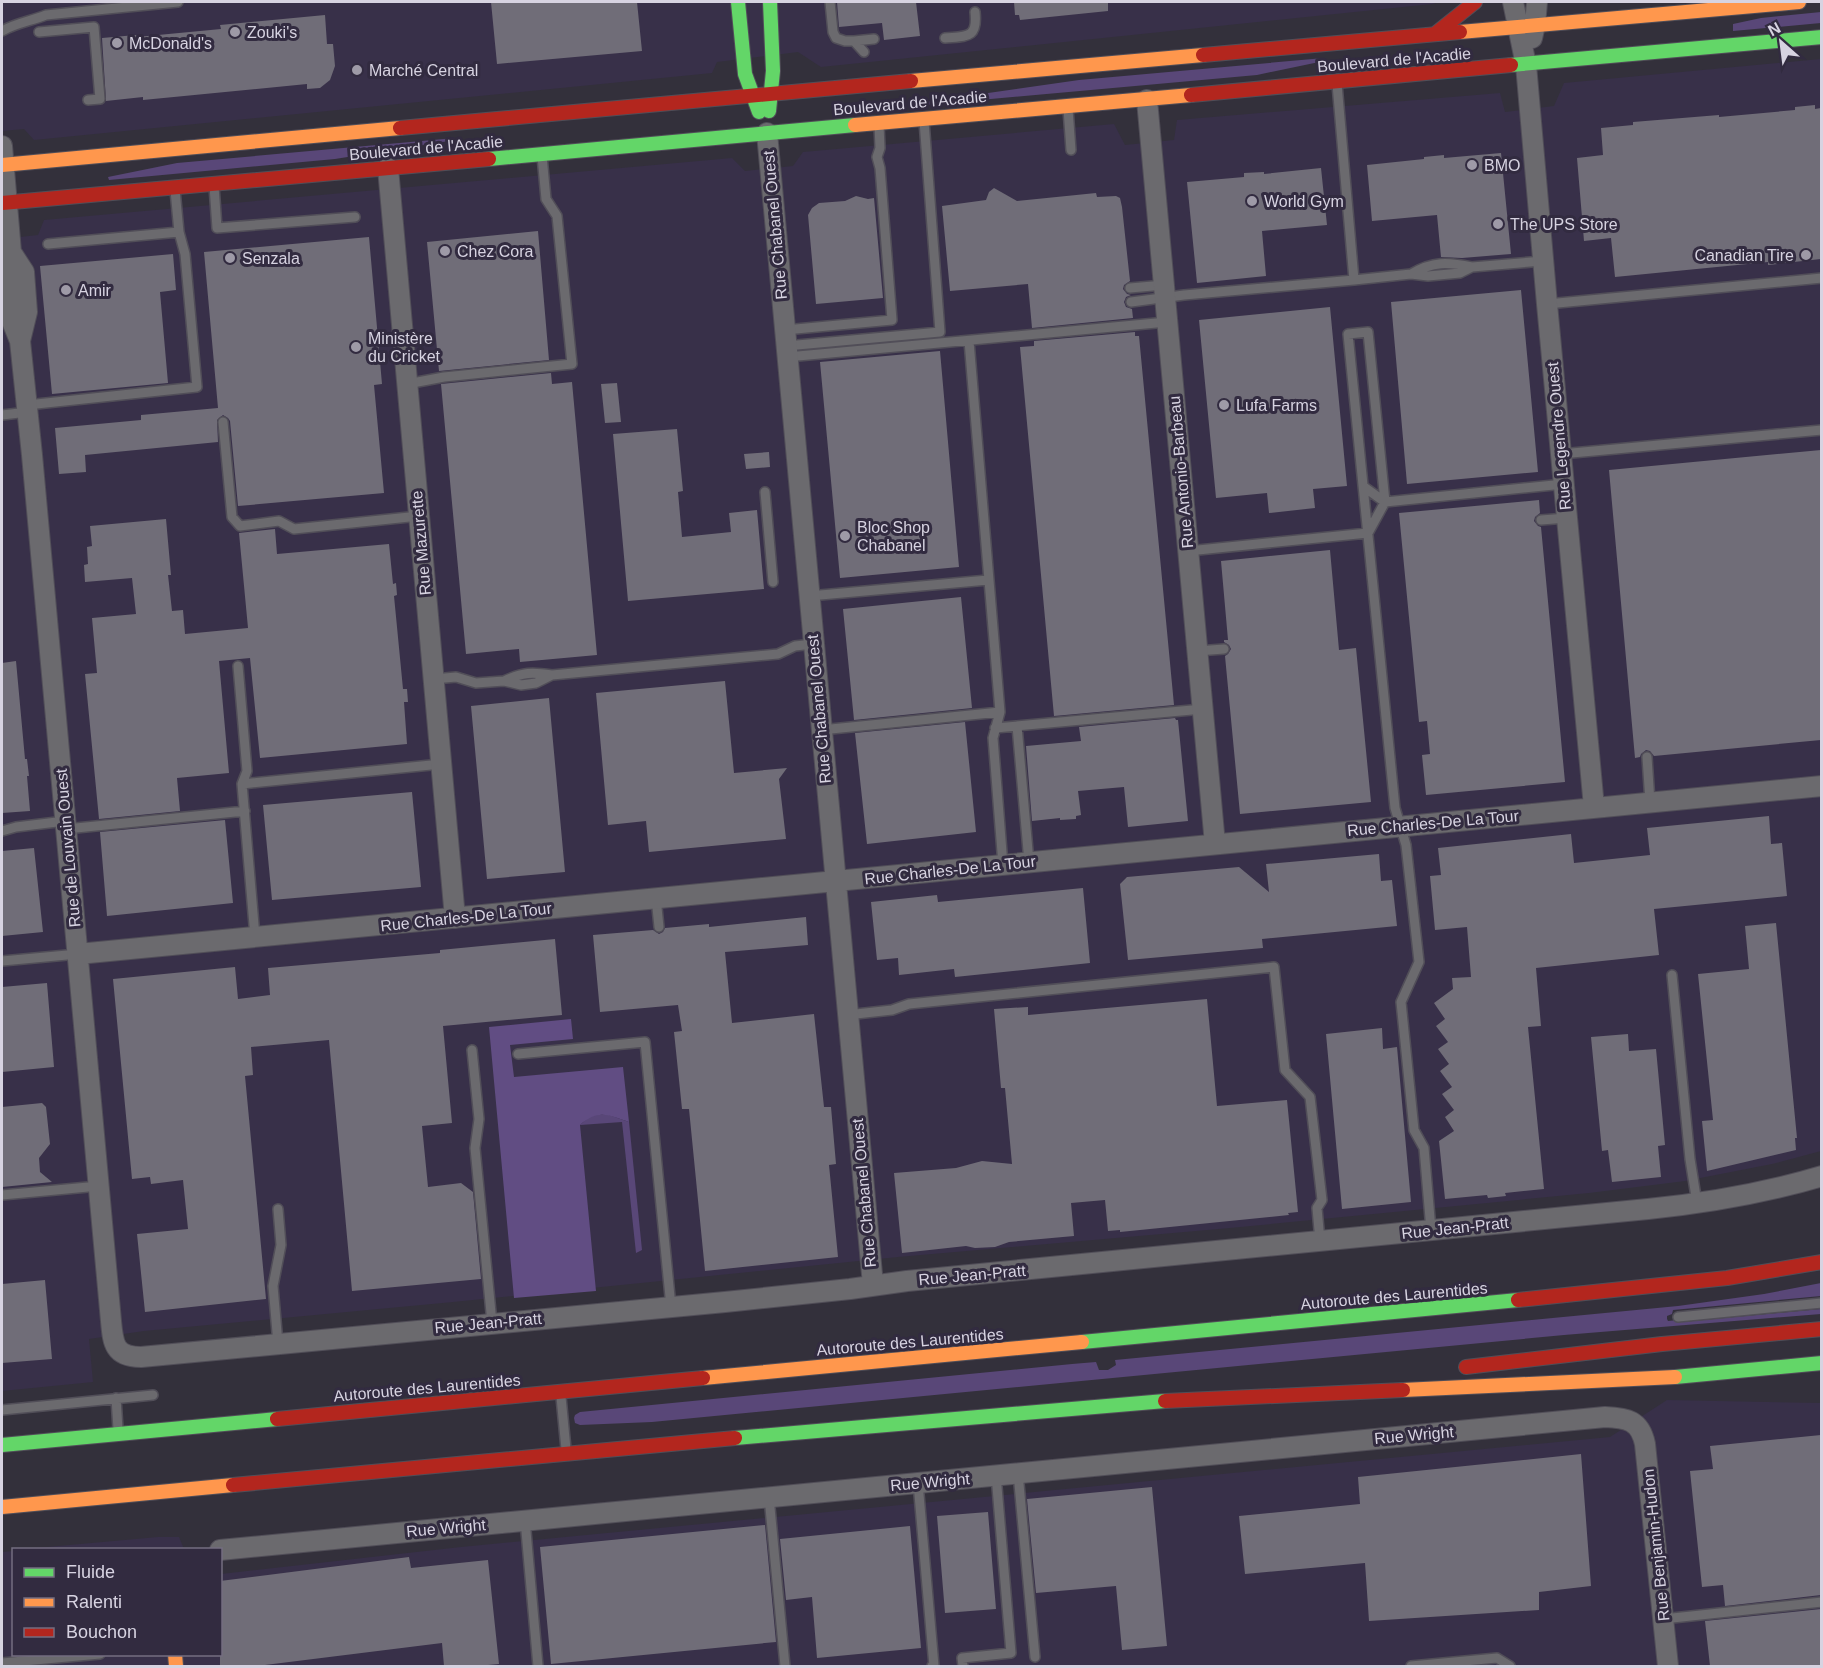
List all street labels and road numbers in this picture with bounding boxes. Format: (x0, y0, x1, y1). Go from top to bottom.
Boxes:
street label: Boulevard de l'Acadie (1316, 45, 1472, 75)
street label: Boulevard de l'Acadie (832, 88, 988, 118)
street label: Boulevard de l'Acadie (348, 133, 504, 163)
street label: Rue Chabanel Ouest (760, 149, 790, 300)
street label: Rue Legendre Ouest (1544, 361, 1574, 511)
street label: Rue Antonio-Barbeau (1166, 395, 1196, 549)
street label: Rue Mazurette (408, 490, 434, 596)
street label: Rue Chabanel Ouest (804, 633, 834, 784)
street label: Rue de Louvain Ouest (53, 767, 83, 928)
street label: Rue Charles-De La Tour (1346, 807, 1520, 839)
street label: Rue Charles-De La Tour (863, 852, 1037, 887)
street label: Rue Charles-De La Tour (379, 899, 553, 934)
street label: Rue Chabanel Ouest (849, 1117, 879, 1268)
street label: Rue Jean-Pratt (1401, 1214, 1510, 1242)
street label: Rue Jean-Pratt (918, 1262, 1027, 1288)
street label: Autoroute des Laurentides (1300, 1279, 1488, 1313)
street label: Rue Jean-Pratt (434, 1310, 543, 1336)
street label: Autoroute des Laurentides (816, 1325, 1004, 1359)
street label: Autoroute des Laurentides (333, 1371, 521, 1405)
street label: Rue Wright (1374, 1423, 1455, 1447)
street label: Rue Benjamin-Hudon (1640, 1468, 1672, 1622)
street label: Rue Wright (890, 1470, 971, 1494)
street label: Rue Wright (406, 1516, 487, 1540)

